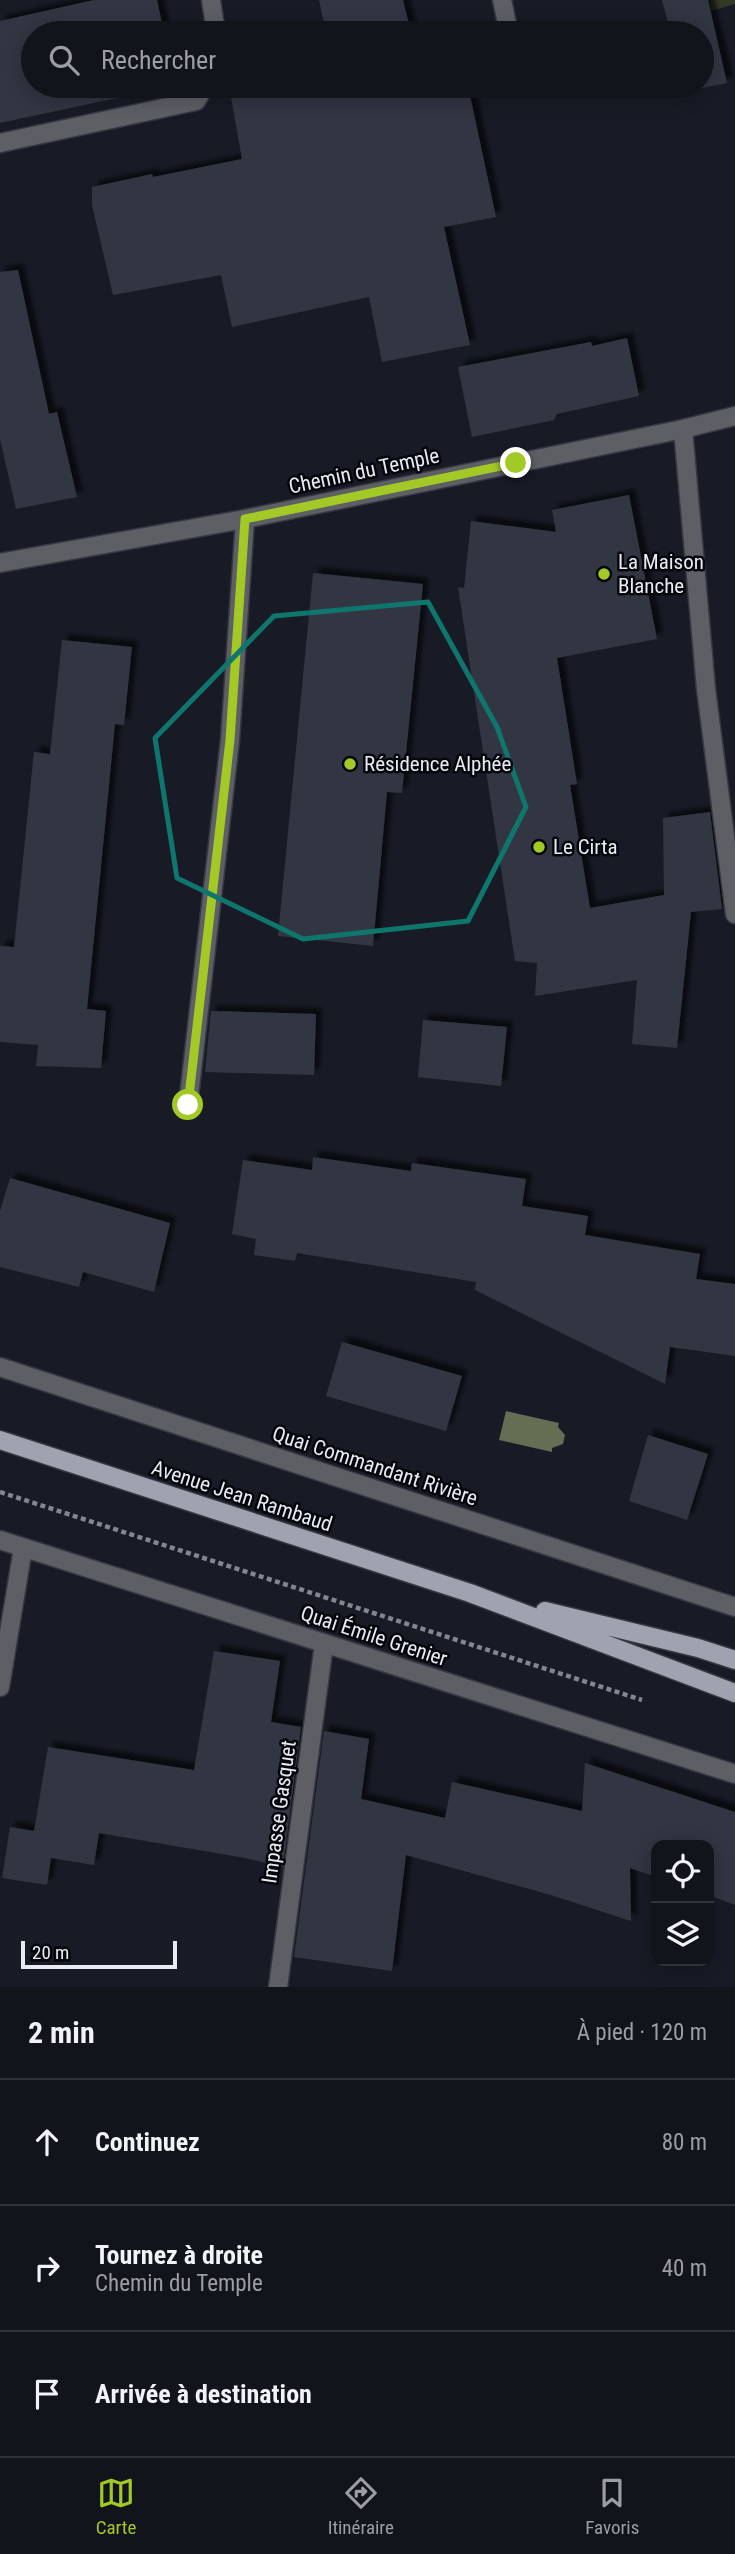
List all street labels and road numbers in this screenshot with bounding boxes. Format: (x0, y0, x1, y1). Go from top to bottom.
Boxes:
street label: Chemin du Temple (287, 443, 442, 499)
street label: Quai Commandant Rivière (269, 1422, 481, 1511)
street label: Avenue Jean Rambaud (149, 1455, 335, 1537)
street label: Quai Émile Grenier (298, 1601, 450, 1671)
street label: Impasse Gasquet (257, 1739, 301, 1885)

